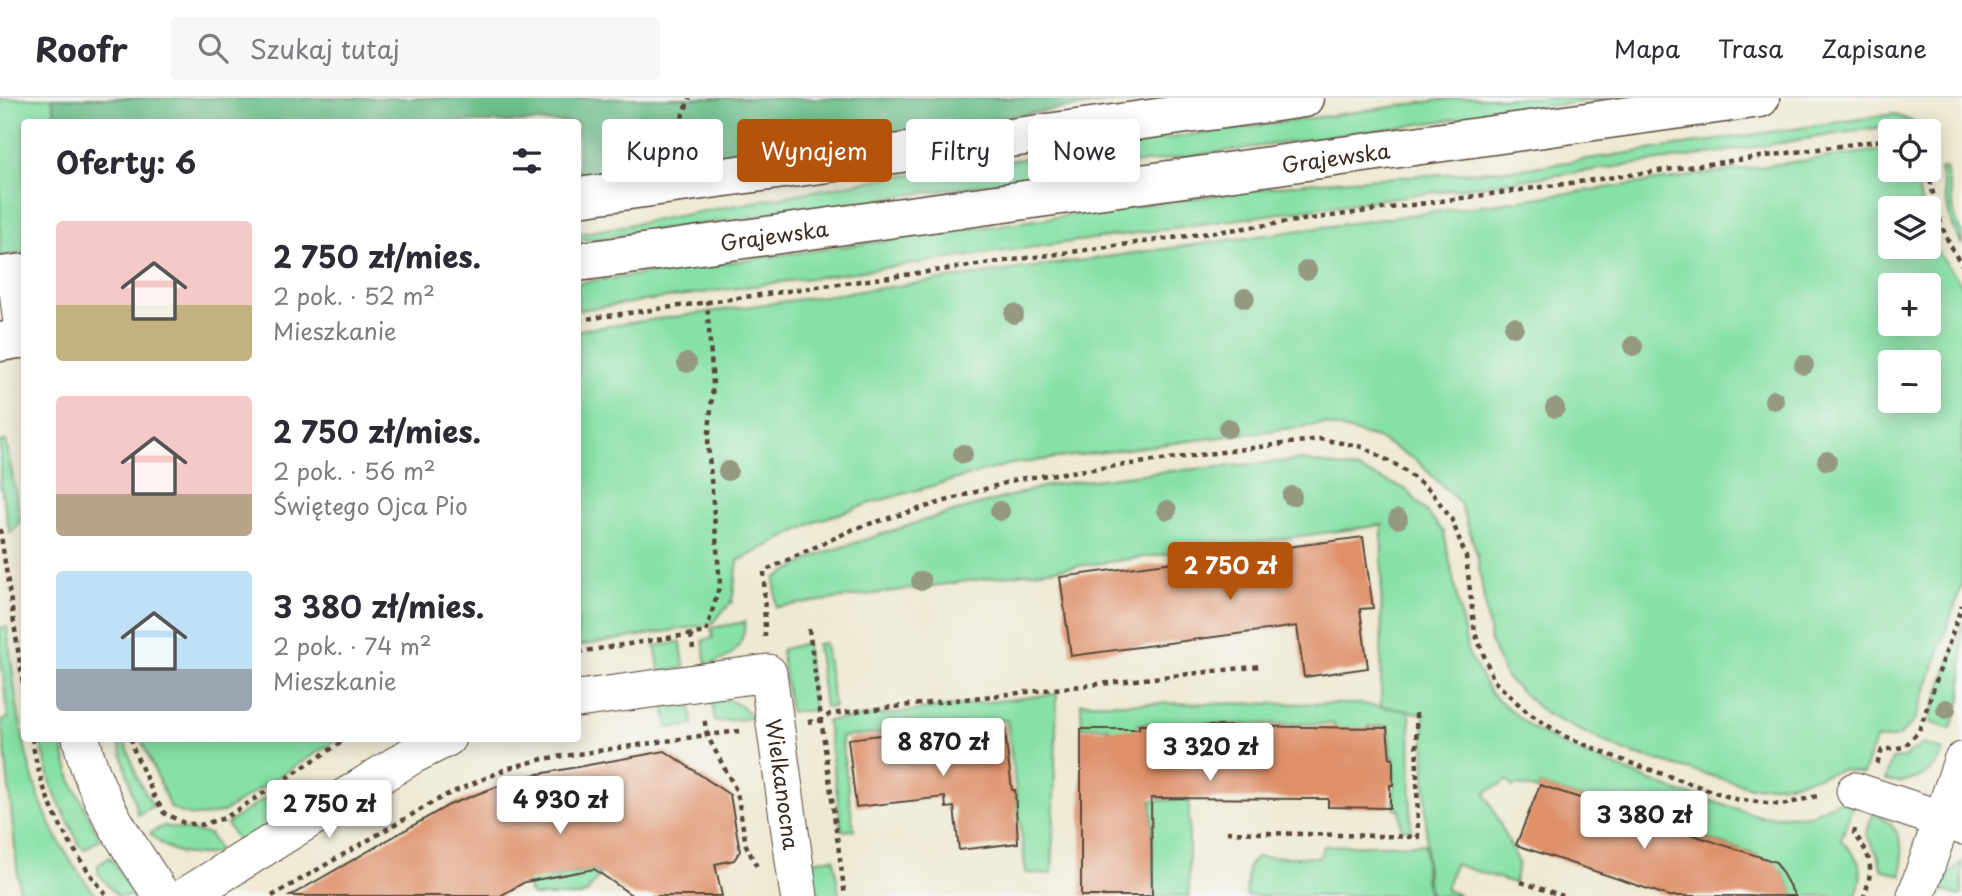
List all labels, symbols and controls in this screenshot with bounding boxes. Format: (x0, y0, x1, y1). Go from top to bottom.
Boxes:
search box (170, 17, 660, 80)
text: Roofr (35, 23, 128, 73)
icon: search (194, 29, 232, 67)
text: Szukaj tutaj (250, 29, 400, 68)
text: Mapa (1614, 30, 1680, 66)
text: Trasa (1718, 30, 1783, 66)
text: Zapisane (1821, 30, 1927, 66)
chip: Kupno (602, 119, 723, 182)
chip: Wynajem (737, 119, 892, 182)
chip: Filtry (906, 119, 1014, 182)
chip: Nowe (1028, 119, 1140, 182)
map controls (1878, 119, 1941, 413)
button: locate (1878, 119, 1941, 182)
street label: Grajewska (1280, 134, 1392, 180)
text: Oferty: 6 (56, 139, 196, 184)
icon: filters (508, 142, 546, 180)
button: layers (1878, 196, 1941, 259)
street label: Grajewska (718, 211, 830, 258)
text: 2 750 zł/mies. (273, 233, 481, 278)
icon: home (112, 249, 196, 333)
button: + (1878, 273, 1941, 336)
text: 2 pok. · 52 m² (273, 278, 435, 313)
text: Mieszkanie (273, 313, 397, 348)
button: − (1878, 350, 1941, 413)
text: 2 750 zł/mies. (273, 408, 481, 453)
icon: home (112, 424, 196, 508)
text: 2 pok. · 56 m² (273, 453, 436, 488)
text: Świętego Ojca Pio (273, 488, 468, 523)
pin: 2 750 zł (1158, 542, 1302, 602)
text: 2 750 zł (1184, 547, 1276, 582)
text: 3 380 zł/mies. (273, 583, 484, 628)
icon: home (112, 599, 196, 683)
text: 2 pok. · 74 m² (273, 628, 432, 663)
text: Mieszkanie (273, 663, 397, 698)
street label: Wielkanocna (759, 717, 808, 852)
pin: 8 870 zł (871, 718, 1015, 778)
text: 8 870 zł (898, 723, 988, 758)
pin: 3 320 zł (1138, 724, 1282, 783)
text: 3 320 zł (1162, 728, 1258, 763)
pin: 4 930 zł (488, 776, 632, 836)
pin: 2 750 zł (257, 780, 401, 840)
text: 4 930 zł (513, 781, 607, 816)
text: 2 750 zł (283, 785, 375, 820)
pin: 3 380 zł (1572, 792, 1716, 851)
text: 3 380 zł (1596, 796, 1692, 831)

